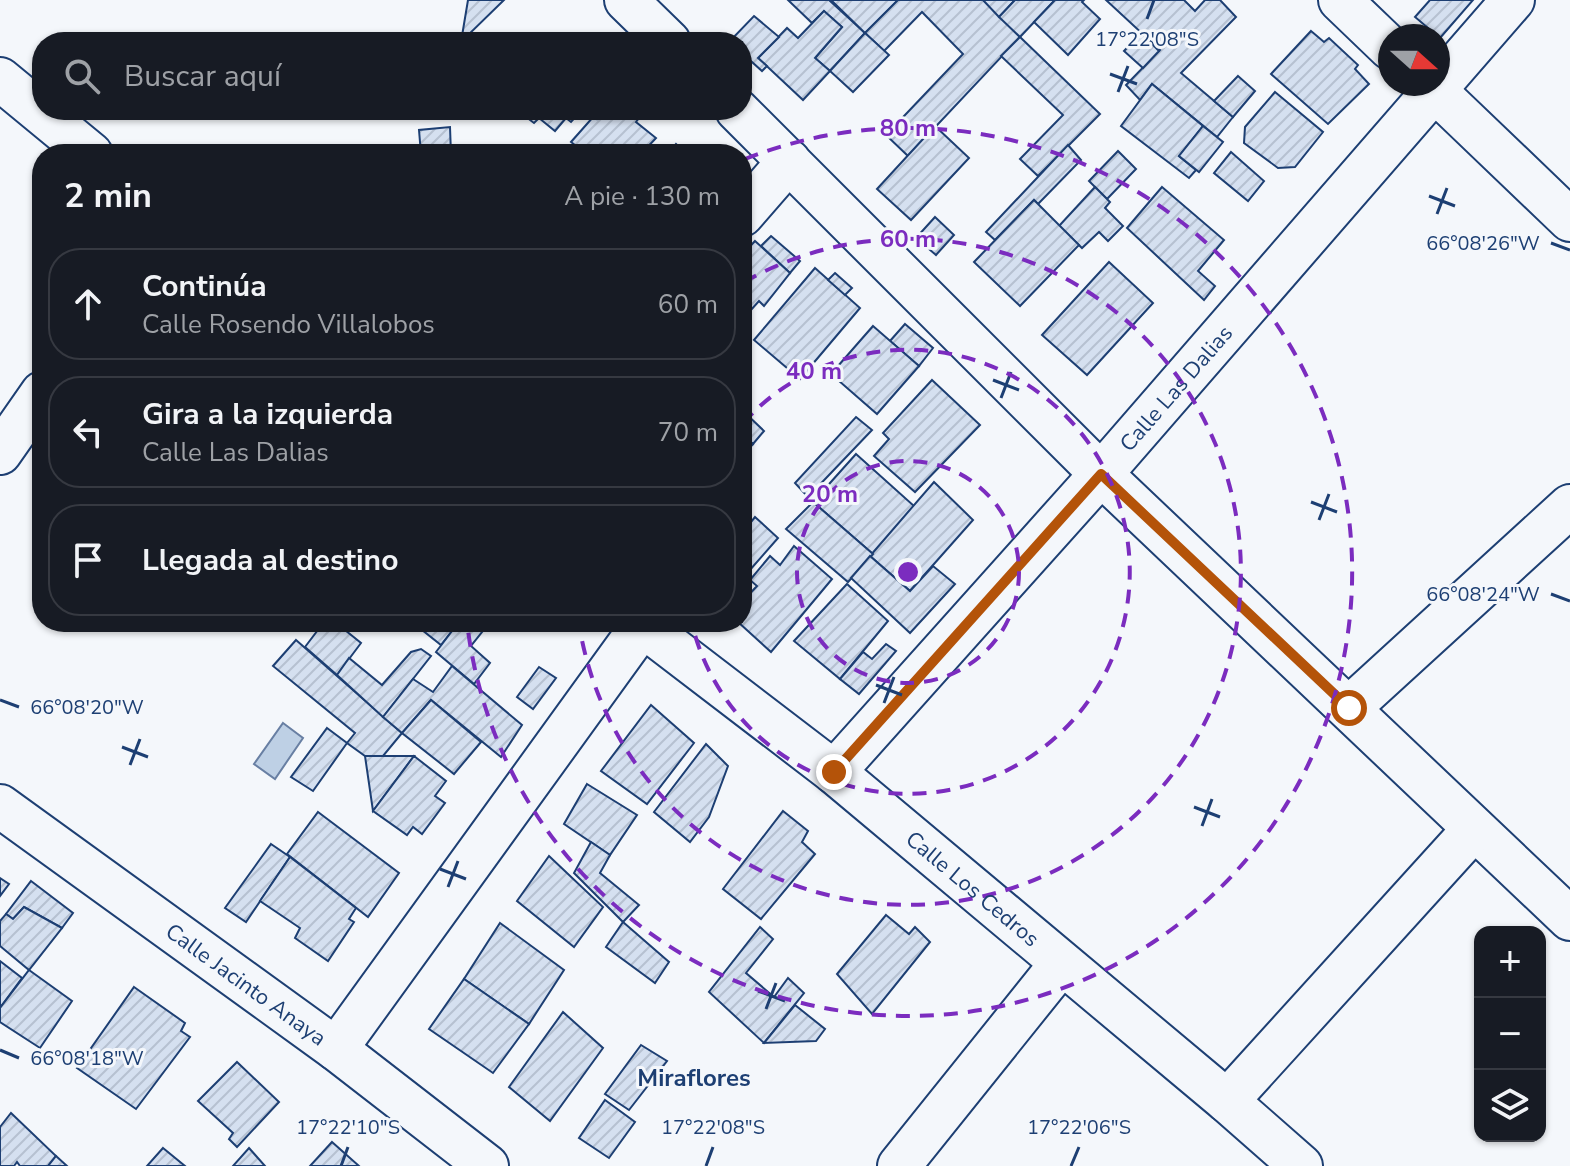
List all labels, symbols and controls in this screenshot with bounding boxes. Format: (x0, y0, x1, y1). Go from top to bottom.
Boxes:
north arrow (1378, 24, 1450, 96)
text: 17°22'08"S (1095, 26, 1199, 53)
search box (32, 32, 752, 120)
icon: search (60, 54, 104, 98)
text: Buscar aquí (124, 56, 281, 97)
text: 80 m (880, 112, 936, 144)
text: 2 min (64, 173, 152, 219)
text: A pie · 130 m (564, 179, 720, 214)
text: 60 m (880, 223, 936, 255)
text: 66°08'26"W (1426, 230, 1540, 257)
text: Continúa (142, 266, 267, 307)
icon: ahead (66, 282, 110, 326)
text: 60 m (658, 287, 718, 322)
text: Calle Rosendo Villalobos (142, 307, 435, 342)
street label: Calle Las Dalias (1113, 319, 1240, 458)
text: 40 m (786, 355, 842, 387)
text: Gira a la izquierda (142, 394, 393, 435)
icon: left (66, 410, 110, 454)
text: 70 m (658, 415, 718, 450)
text: Calle Las Dalias (142, 435, 329, 470)
text: 20 m (802, 478, 858, 510)
icon: arrive (66, 538, 110, 582)
text: Llegada al destino (142, 540, 398, 581)
centre of rings (894, 558, 922, 586)
text: 66°08'24"W (1426, 581, 1540, 608)
route start (1331, 690, 1367, 726)
text: 66°08'20"W (30, 694, 144, 721)
route end (816, 754, 852, 790)
street label: Calle Los Cedros (899, 824, 1046, 954)
street label: Calle Jacinto Anaya (159, 917, 332, 1053)
map controls (1474, 926, 1546, 1142)
button: + (1474, 926, 1546, 998)
button: − (1474, 998, 1546, 1070)
text: 66°08'18"W (30, 1045, 144, 1072)
district label: Miraflores (637, 1062, 751, 1094)
button: layers (1474, 1070, 1546, 1142)
text: 17°22'10"S (296, 1114, 400, 1141)
text: 17°22'08"S (661, 1114, 765, 1141)
text: 17°22'06"S (1027, 1114, 1131, 1141)

